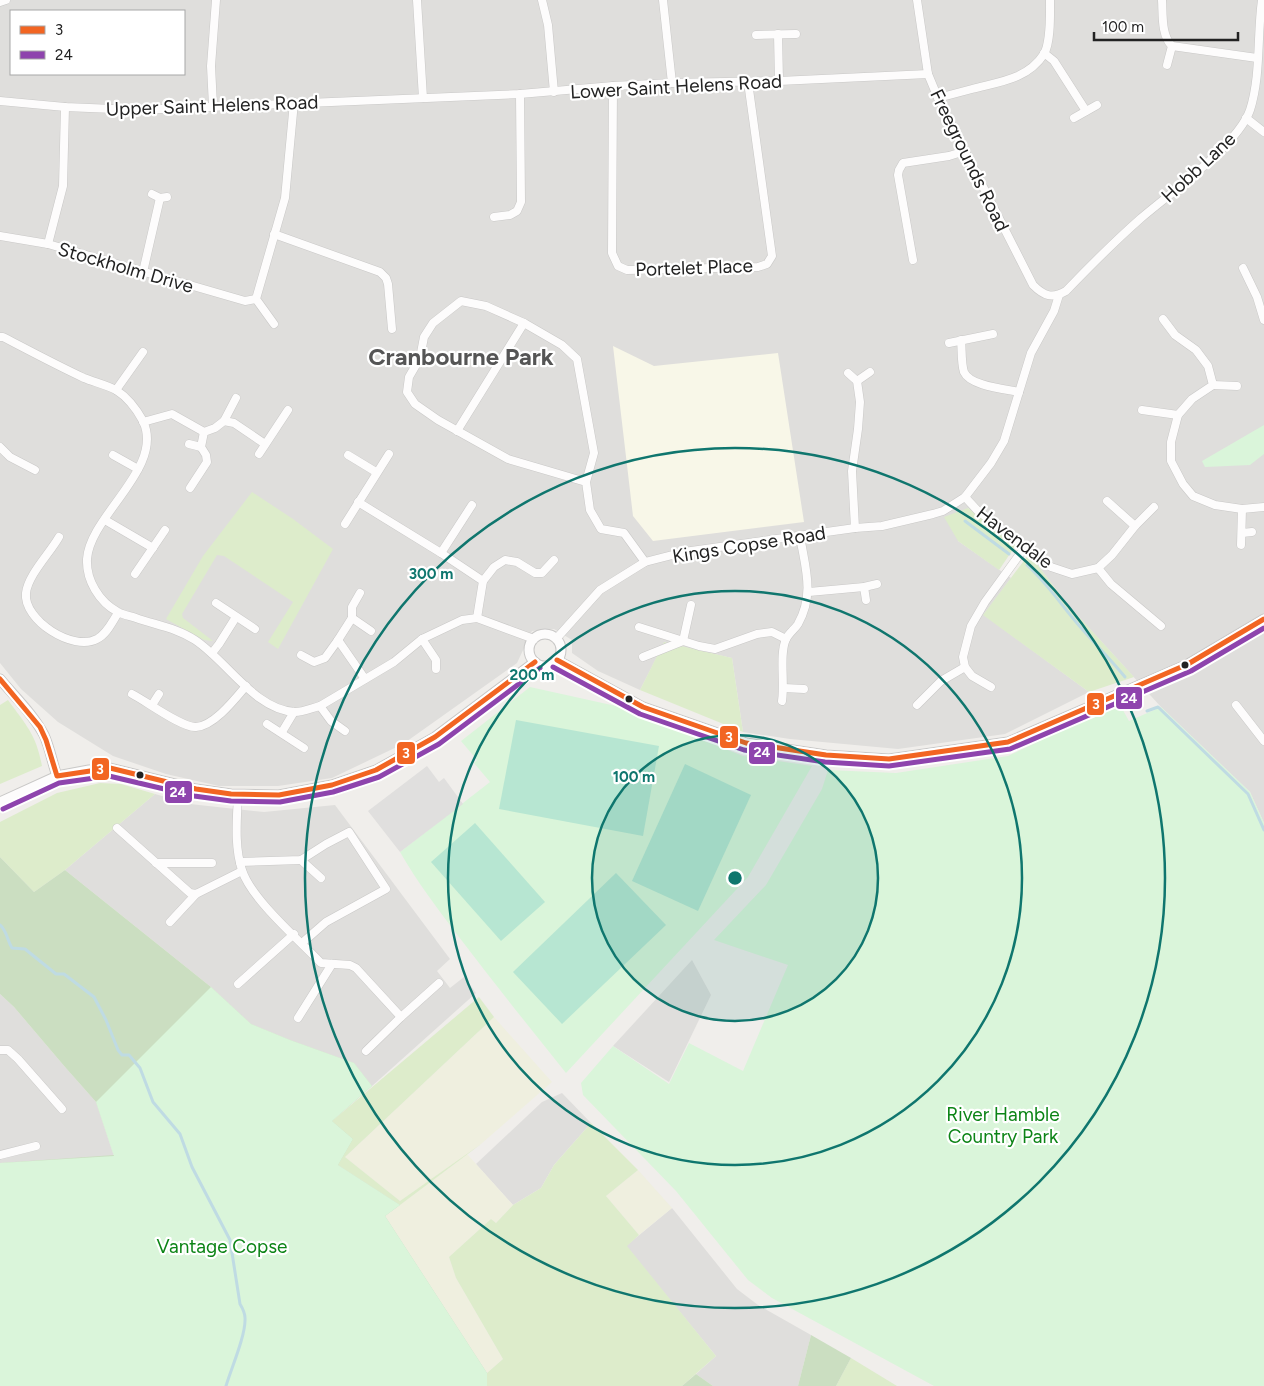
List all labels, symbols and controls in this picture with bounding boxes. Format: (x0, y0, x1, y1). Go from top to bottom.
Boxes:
legend (10, 10, 185, 75)
scale bar (1094, 10, 1238, 42)
text: 100 m (1102, 18, 1144, 36)
text: 3 (55, 21, 63, 39)
text: 24 (55, 46, 73, 64)
street label: Lower Saint Helens Road (569, 69, 783, 104)
street label: Freegrounds Road (925, 85, 1014, 235)
street label: Upper Saint Helens Road (105, 90, 319, 121)
street label: Hobb Lane (1157, 127, 1240, 207)
street label: Stockholm Drive (55, 237, 196, 298)
street label: Portelet Place (635, 254, 753, 281)
district label: Cranbourne Park (368, 342, 554, 371)
street label: Havendale (972, 501, 1057, 574)
street label: Kings Copse Road (671, 521, 827, 568)
text: 300 m (409, 565, 453, 583)
unlabelled marker (1180, 660, 1190, 670)
text: 200 m (510, 666, 554, 684)
line badge: 24 (1115, 686, 1143, 710)
text: 24 (1121, 690, 1138, 707)
line badge: 3 (1086, 692, 1105, 716)
unlabelled marker (624, 694, 634, 704)
text: 3 (1092, 696, 1100, 713)
line badge: 3 (719, 725, 739, 749)
text: 3 (725, 729, 733, 746)
line badge: 3 (396, 741, 416, 765)
line badge: 24 (748, 741, 776, 765)
text: 24 (754, 744, 771, 761)
text: 3 (402, 745, 410, 762)
line badge: 3 (91, 757, 110, 781)
text: 3 (96, 761, 104, 778)
text: 100 m (613, 768, 655, 786)
unlabelled marker (135, 770, 145, 780)
line badge: 24 (164, 780, 193, 804)
text: 24 (170, 784, 187, 801)
centre of rings (726, 869, 744, 887)
park label: River Hamble Country Park (946, 1103, 1060, 1148)
park label: Vantage Copse (157, 1235, 287, 1258)

